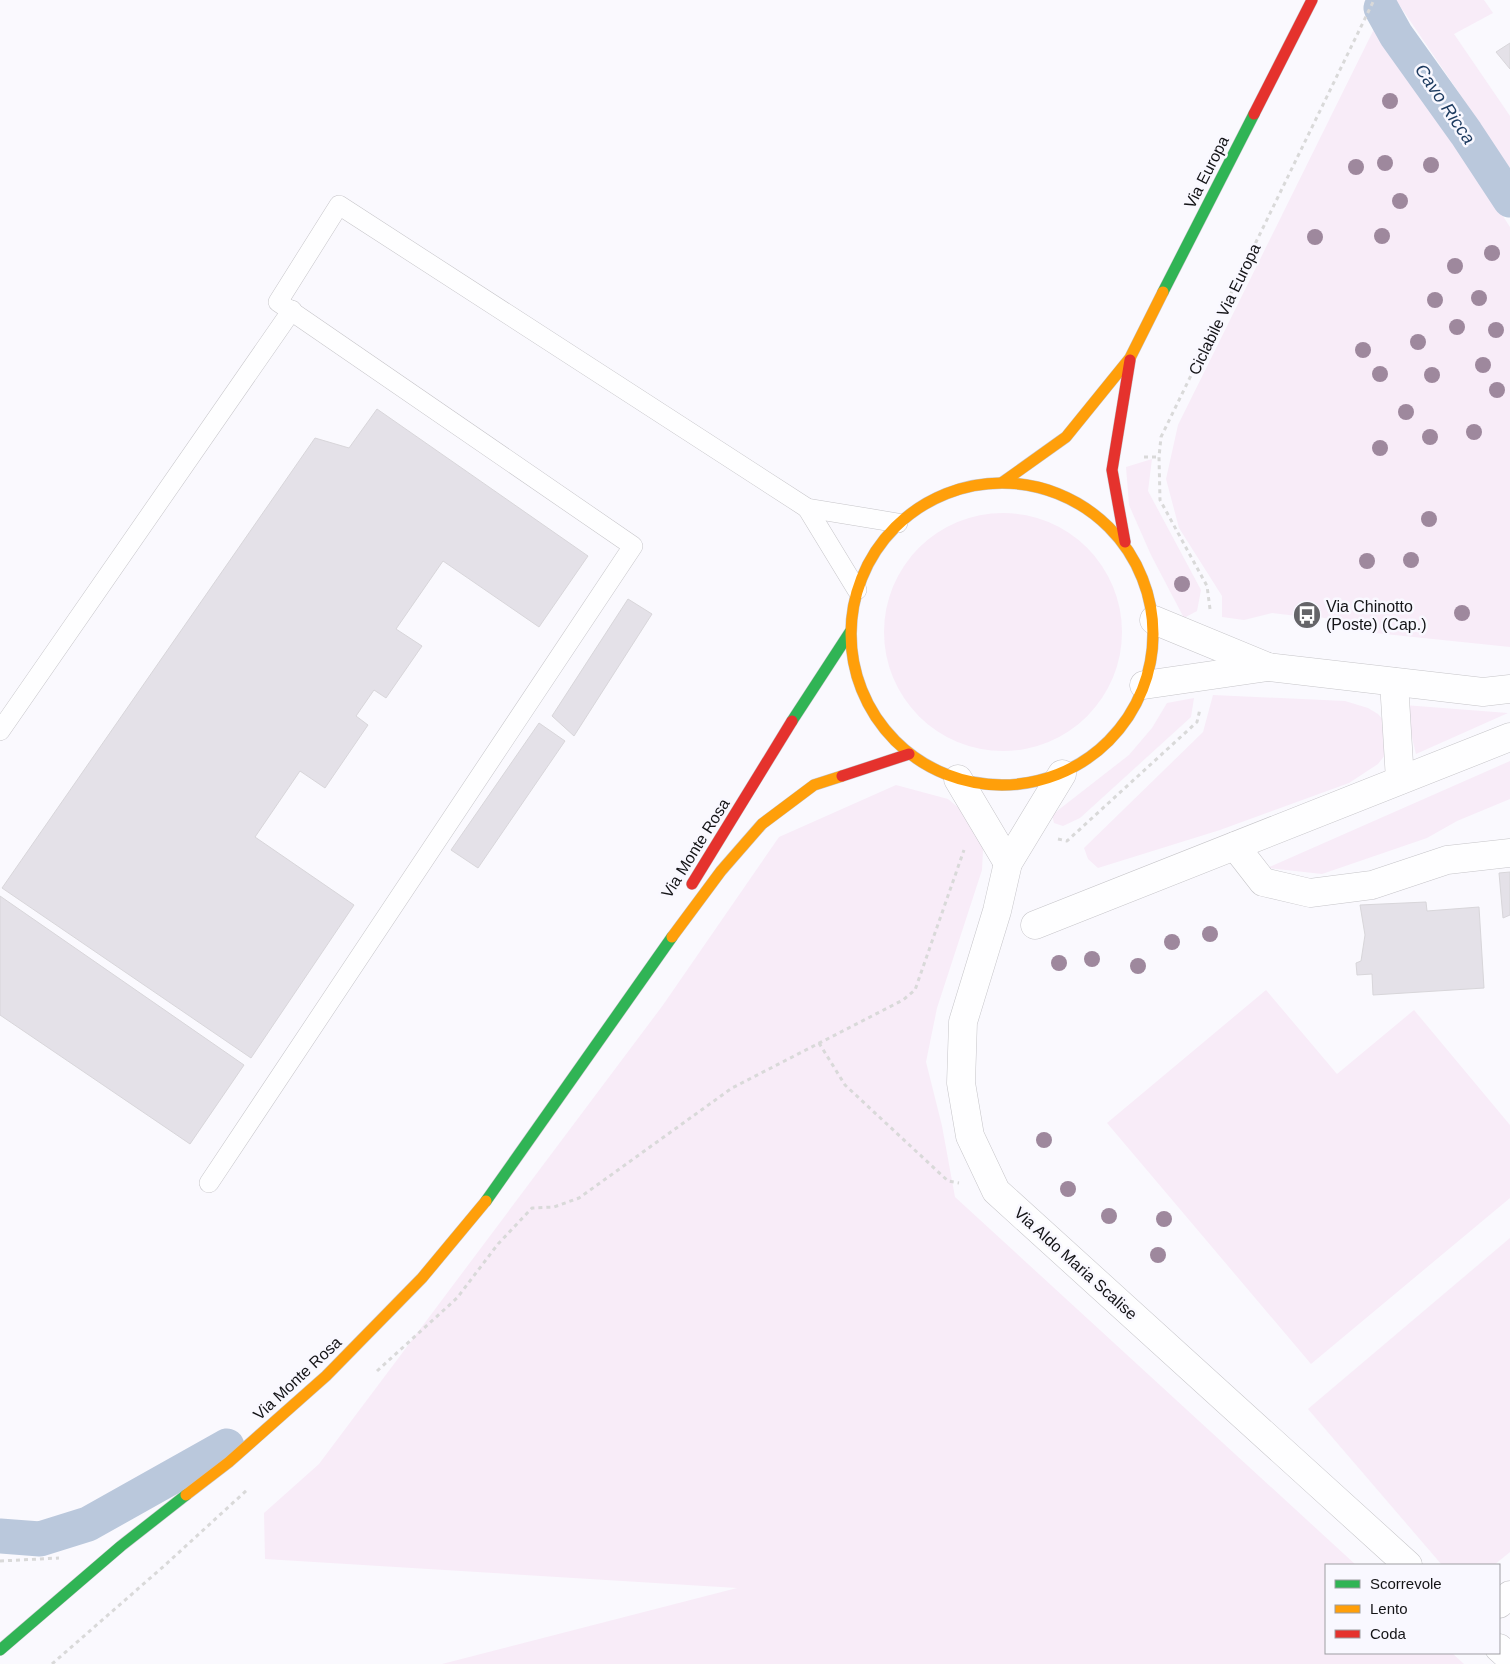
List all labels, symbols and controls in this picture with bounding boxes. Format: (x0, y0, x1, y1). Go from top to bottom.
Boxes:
water label: Cavo Ricca (1411, 60, 1479, 148)
street label: Via Europa (1181, 133, 1232, 211)
street label: Ciclabile Via Europa (1185, 241, 1264, 378)
place label: Via Chinotto (Poste) (Cap.) (1326, 598, 1426, 633)
bus stop icon: Via Chinotto (Poste) (Cap.) (1292, 600, 1322, 630)
street label: Via Monte Rosa (658, 796, 733, 901)
street label: Via Aldo Maria Scalise (1011, 1204, 1140, 1323)
street label: Via Monte Rosa (250, 1333, 345, 1423)
legend (1325, 1564, 1500, 1654)
text: Scorrevole (1370, 1575, 1442, 1592)
text: Lento (1370, 1600, 1408, 1617)
text: Coda (1370, 1625, 1407, 1642)

